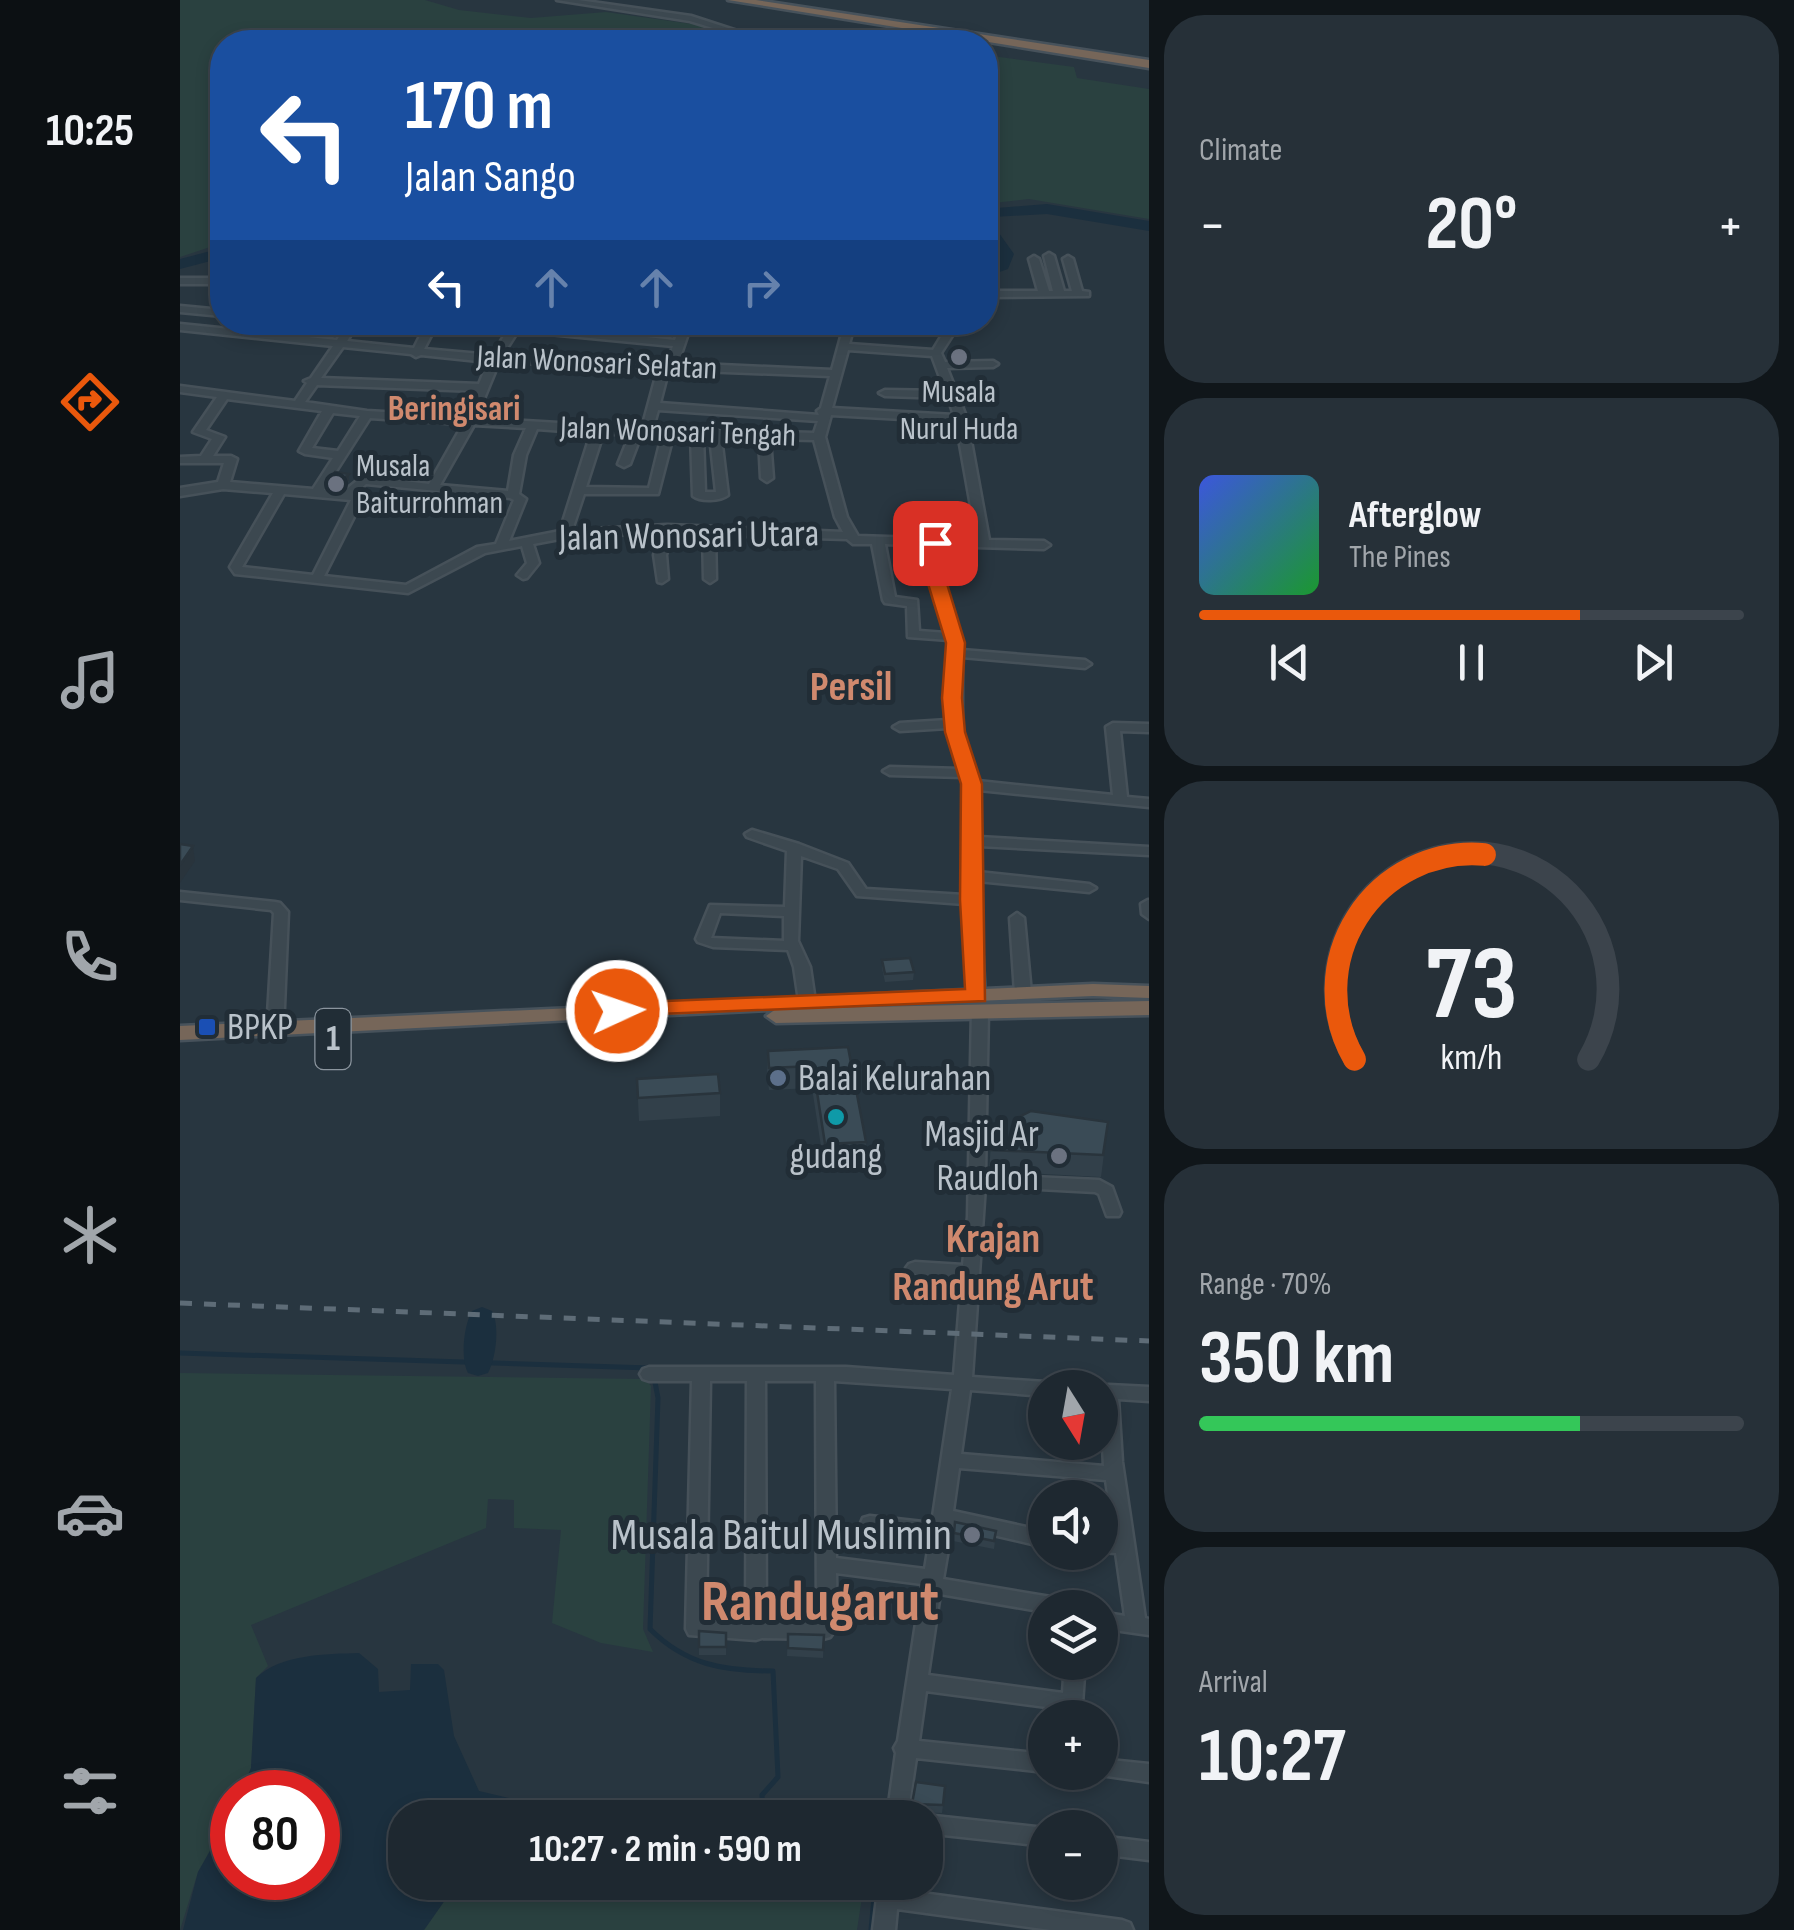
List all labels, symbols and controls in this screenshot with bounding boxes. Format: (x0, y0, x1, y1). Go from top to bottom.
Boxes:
text: 170 m (405, 65, 553, 149)
icon: left (240, 70, 370, 200)
text: 10:25 (46, 104, 134, 159)
text: Climate (1199, 131, 1282, 170)
text: Jalan Sango (405, 150, 576, 205)
text: 20° (1425, 180, 1518, 271)
text: − (1199, 193, 1226, 260)
text: + (1717, 193, 1744, 260)
icon: left (419, 260, 474, 315)
icon: ahead (524, 260, 579, 315)
icon: ahead (629, 260, 684, 315)
icon: right (734, 260, 789, 315)
street label: Jalan Wonosari Selatan (475, 337, 718, 389)
marker: Musala Nurul Huda (948, 346, 970, 368)
icon: directions (55, 367, 125, 437)
place label: Musala Nurul Huda (900, 373, 1018, 449)
district label: Beringisari (388, 388, 520, 431)
street label: Jalan Wonosari Tengah (558, 408, 797, 456)
place label: Musala Baiturrohman (356, 447, 503, 523)
marker: Musala Baiturrohman (325, 473, 347, 495)
text: Afterglow (1349, 493, 1482, 538)
pin (893, 501, 978, 586)
street label: Jalan Wonosari Utara (558, 511, 819, 561)
icon: arrive (908, 516, 963, 571)
text: The Pines (1349, 538, 1451, 577)
icon: previous (1262, 635, 1317, 690)
icon: pause (1444, 635, 1499, 690)
icon: next (1626, 635, 1681, 690)
icon: music (55, 645, 125, 715)
district label: Persil (810, 662, 892, 713)
icon: phone (55, 922, 125, 992)
text: 73 (1426, 923, 1518, 1048)
position arrow (565, 959, 669, 1063)
place label: BPKP (227, 1005, 293, 1050)
road number: 1 (316, 1009, 350, 1069)
marker: BPKP (196, 1016, 218, 1038)
text: km/h (1441, 1037, 1502, 1080)
place label: Balai Kelurahan (798, 1056, 991, 1101)
marker: Balai Kelurahan (767, 1067, 789, 1089)
marker: gudang (825, 1106, 847, 1128)
place label: Masjid Ar Raudloh (925, 1112, 1039, 1201)
place label: gudang (790, 1134, 882, 1179)
marker: Masjid Ar Raudloh (1048, 1145, 1070, 1167)
icon: climate (55, 1200, 125, 1270)
district label: Krajan Randung Arut (892, 1214, 1094, 1313)
text: Range · 70% (1199, 1265, 1332, 1304)
text: 350 km (1199, 1314, 1394, 1405)
north arrow (1028, 1370, 1118, 1460)
map controls (1028, 1370, 1118, 1900)
icon: car (55, 1478, 125, 1548)
button: sound (1028, 1480, 1118, 1570)
place label: Musala Baitul Muslimin (610, 1508, 952, 1563)
marker: Musala Baitul Muslimin (961, 1524, 983, 1546)
district label: Randugarut (701, 1568, 939, 1637)
button: layers (1028, 1590, 1118, 1680)
text: Arrival (1199, 1663, 1268, 1702)
button: + (1028, 1700, 1118, 1790)
text: 10:27 (1199, 1712, 1346, 1803)
icon: filters (55, 1756, 125, 1826)
speed limit sign: 80 (210, 1770, 340, 1900)
button: − (1028, 1810, 1118, 1900)
text: 10:27 · 2 min · 590 m (529, 1827, 802, 1872)

